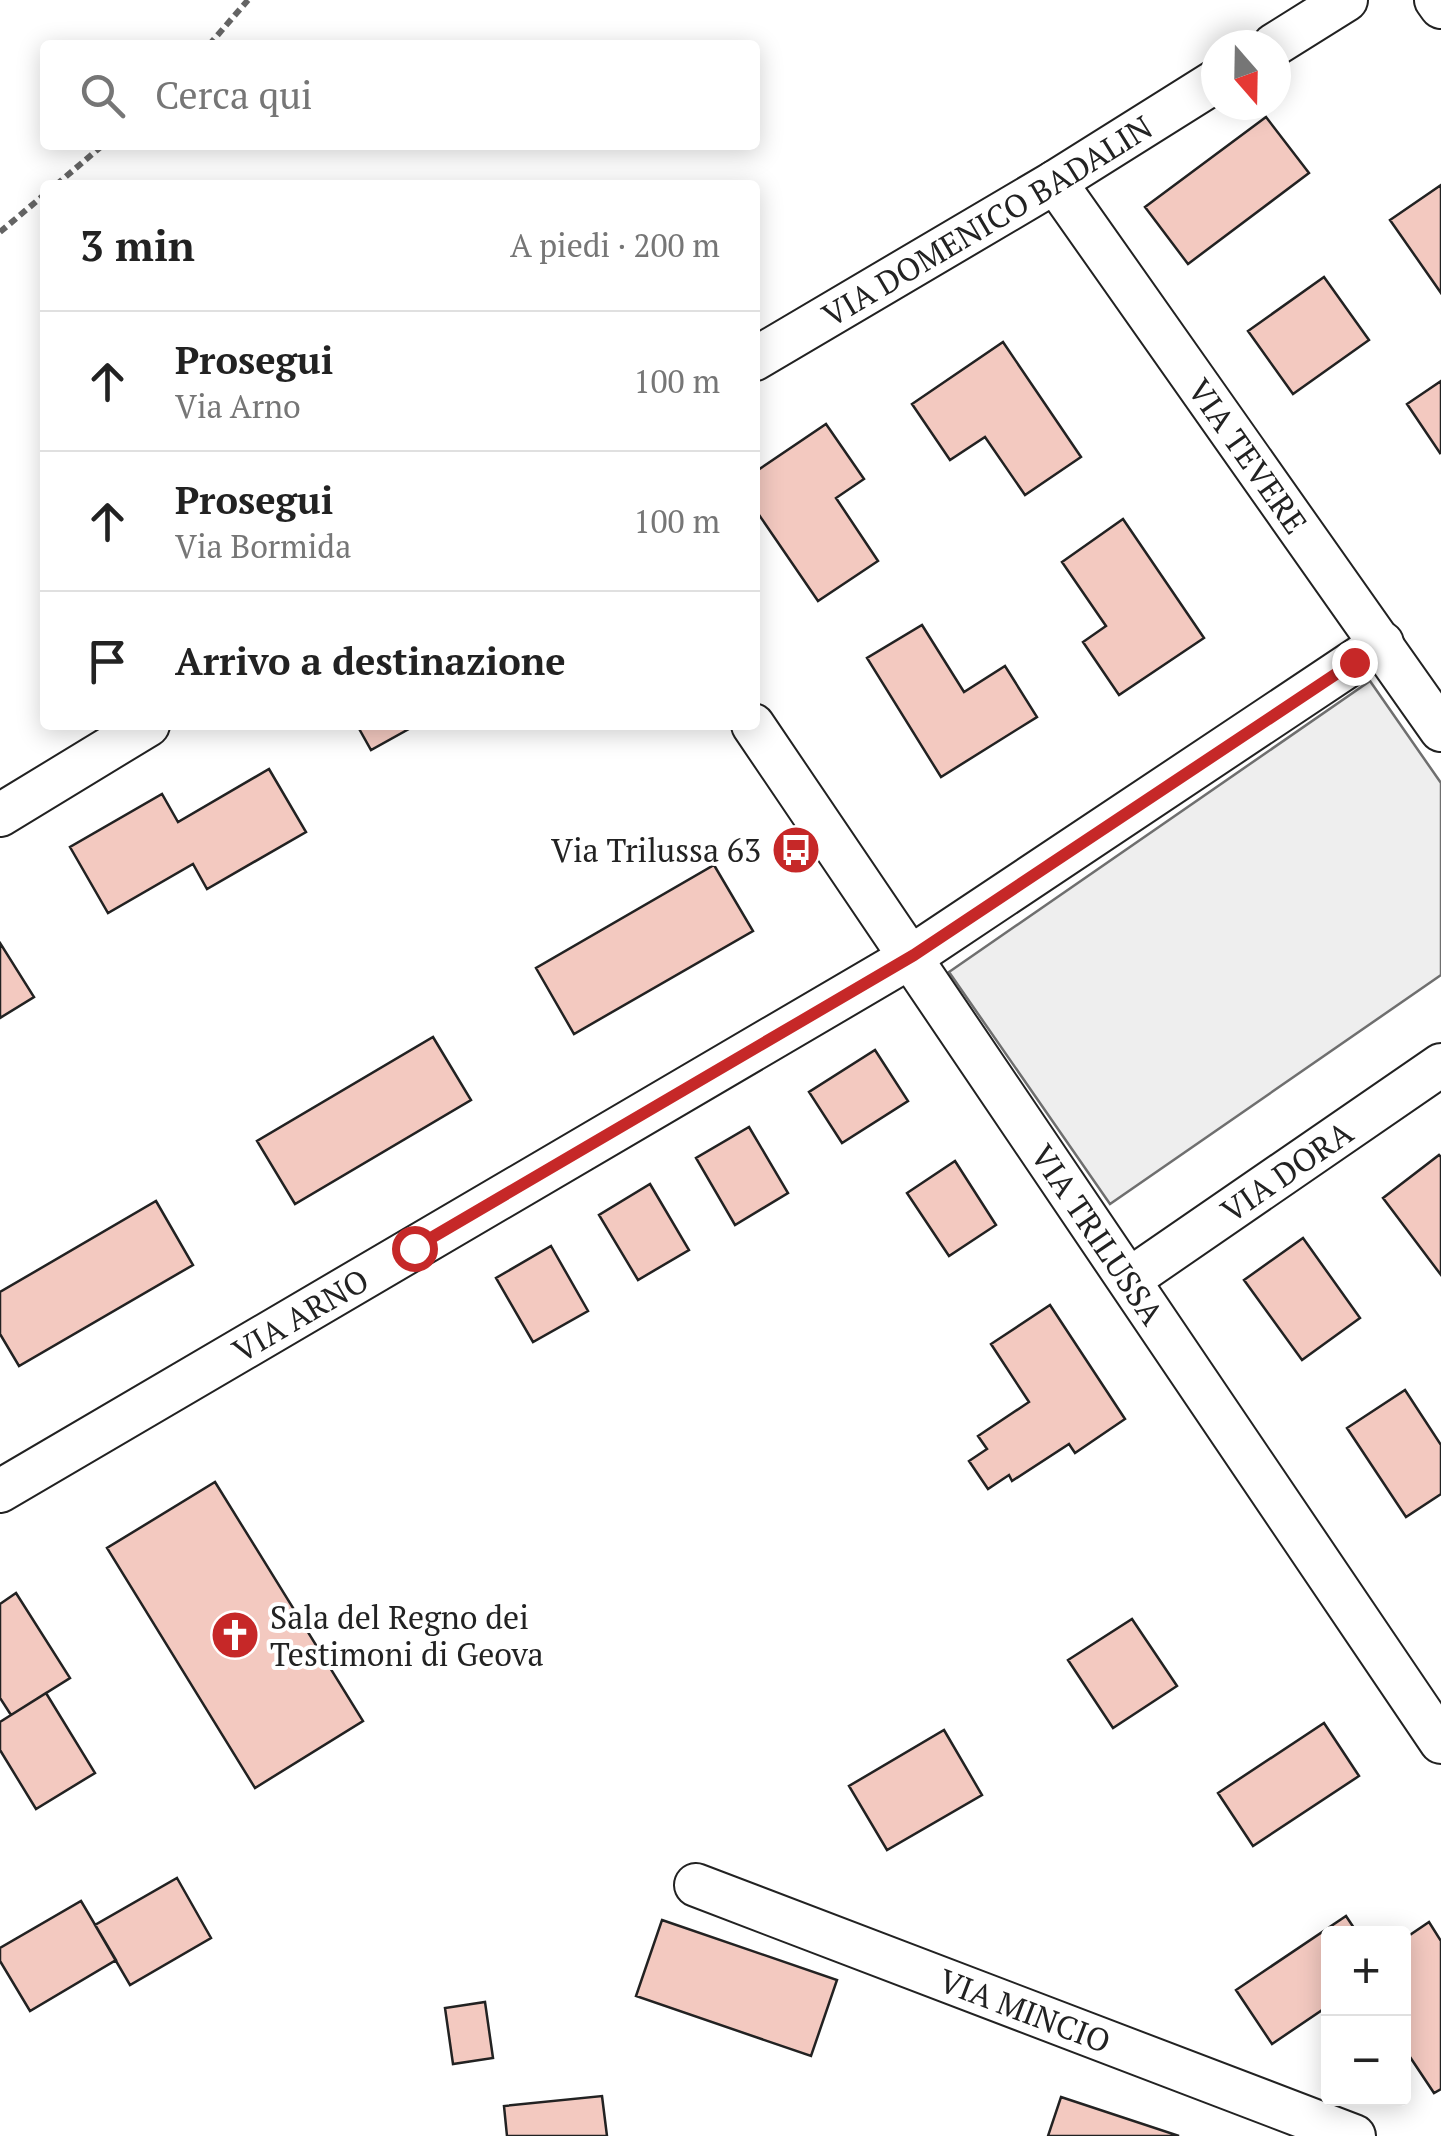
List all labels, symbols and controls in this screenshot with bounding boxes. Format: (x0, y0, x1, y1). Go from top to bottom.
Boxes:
north arrow (1201, 30, 1291, 120)
search box (40, 40, 760, 150)
icon: search (75, 68, 130, 123)
text: Cerca qui (155, 70, 312, 120)
street label: VIA DOMENICO BADALIN (814, 106, 1160, 336)
text: 3 min (80, 217, 195, 273)
text: A piedi · 200 m (510, 224, 720, 266)
text: Prosegui (175, 335, 333, 385)
icon: ahead (80, 354, 135, 409)
text: 100 m (633, 360, 720, 402)
street label: VIA TEVERE (1179, 370, 1317, 542)
text: Via Arno (175, 385, 301, 427)
text: Prosegui (175, 475, 333, 525)
icon: ahead (80, 494, 135, 549)
text: 100 m (633, 500, 720, 542)
text: Via Bormida (175, 525, 351, 567)
icon: arrive (80, 634, 135, 689)
text: Arrivo a destinazione (175, 636, 566, 686)
route end (1332, 640, 1378, 686)
bus stop icon: Via Trilussa 63 (770, 824, 822, 876)
place label: Via Trilussa 63 (551, 829, 761, 871)
street label: VIA DORA (1213, 1111, 1361, 1231)
street label: VIA TRILUSSA (1022, 1136, 1174, 1333)
route start (392, 1226, 438, 1272)
street label: VIA ARNO (224, 1259, 376, 1371)
place label: Sala del Regno dei Testimoni di Geova (270, 1596, 544, 1675)
church icon: Sala del Regno dei Testimoni di Geova (209, 1609, 261, 1661)
map controls (1321, 1926, 1411, 2106)
button: + (1321, 1926, 1411, 2016)
street label: VIA MINCIO (933, 1959, 1117, 2062)
button: − (1321, 2016, 1411, 2106)

